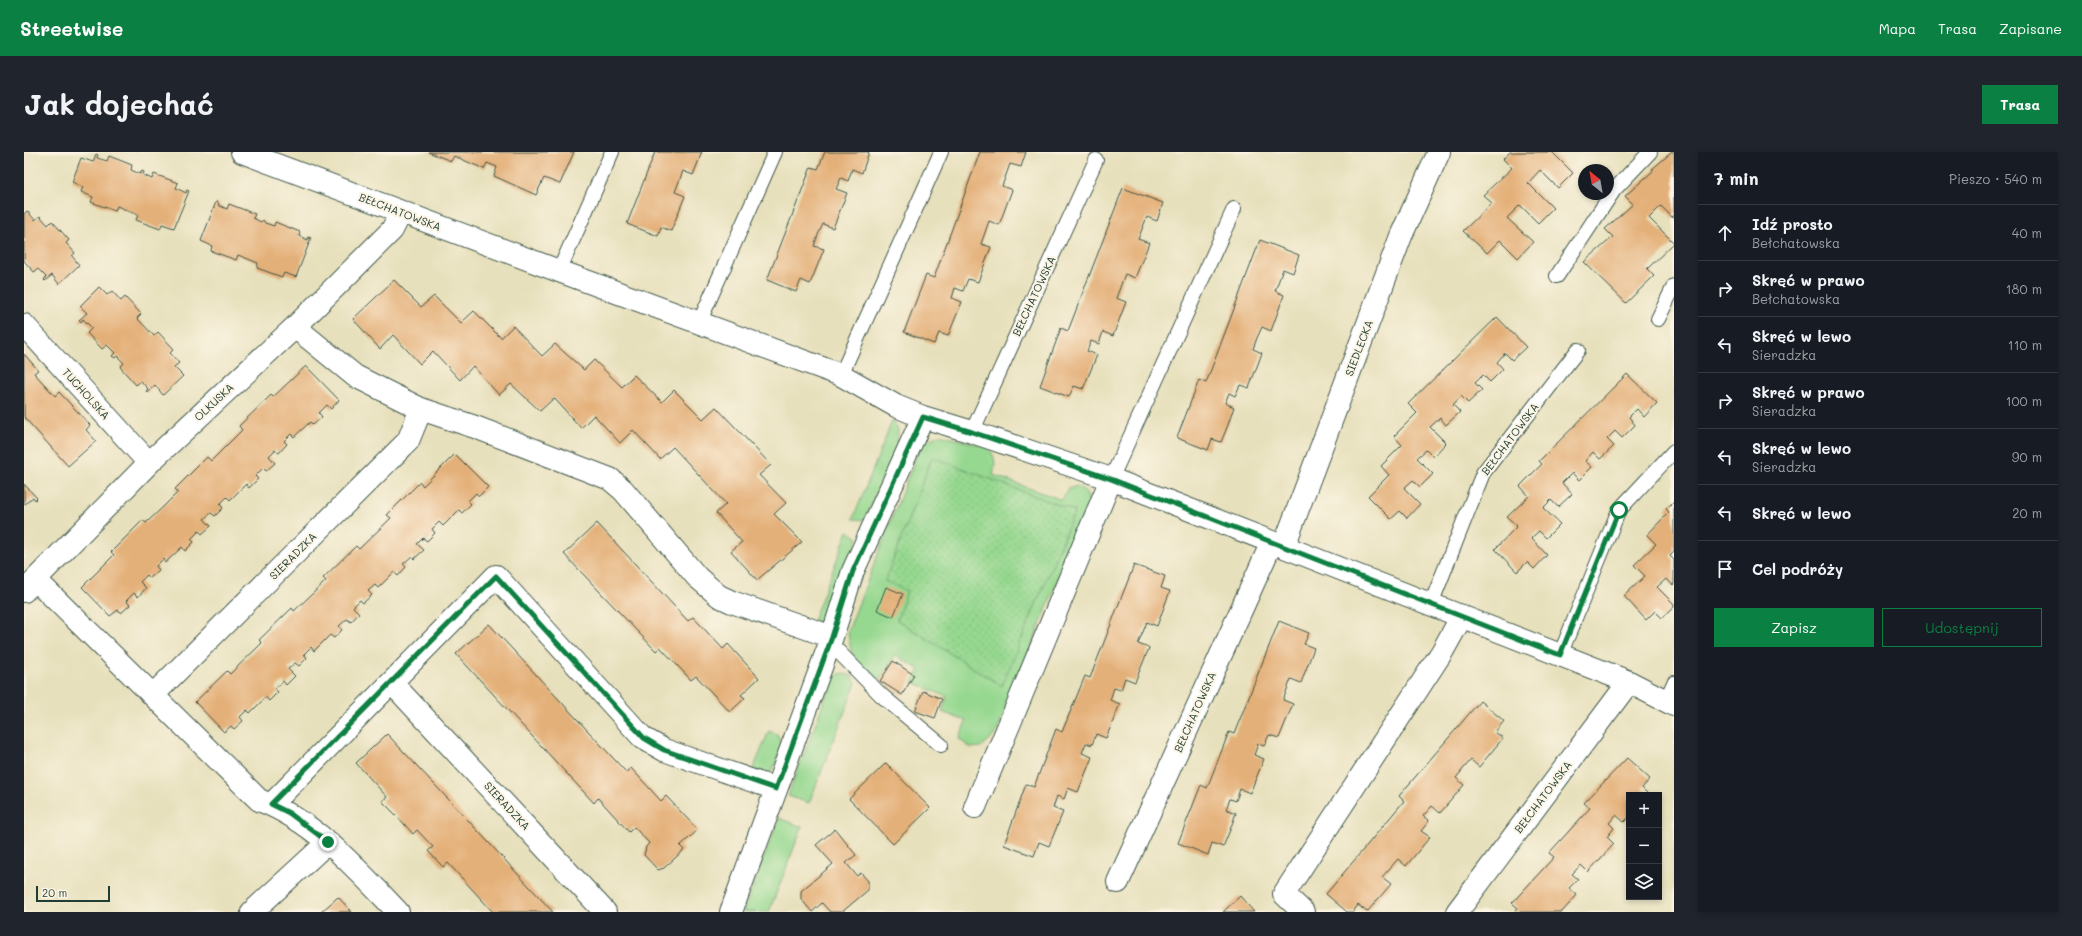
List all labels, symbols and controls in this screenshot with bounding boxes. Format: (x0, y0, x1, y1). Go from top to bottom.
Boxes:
text: Streetwise (20, 16, 123, 41)
text: Mapa (1879, 19, 1916, 38)
text: Trasa (1938, 19, 1977, 38)
text: Zapisane (1999, 19, 2062, 38)
button: Trasa (1982, 85, 2058, 124)
text: Jak dojechać (24, 86, 214, 122)
north arrow (1578, 164, 1614, 200)
text: 7 min (1714, 167, 1759, 189)
text: Pieszo · 540 m (1949, 170, 2042, 187)
street label: BEŁCHATOWSKA (357, 189, 443, 234)
text: Idź prosto (1752, 214, 1833, 234)
icon: ahead (1714, 222, 1736, 244)
text: 40 m (2012, 224, 2042, 241)
text: Bełchatowska (1752, 234, 1840, 251)
street label: BEŁCHATOWSKA (1008, 253, 1059, 338)
text: Skręć w prawo (1752, 270, 1865, 290)
icon: right (1714, 278, 1736, 300)
text: 180 m (2006, 280, 2042, 297)
text: Bełchatowska (1752, 290, 1840, 307)
street label: SIEDLECKA (1341, 318, 1376, 378)
text: Skręć w lewo (1752, 326, 1851, 346)
icon: left (1714, 334, 1736, 356)
text: 110 m (2008, 336, 2042, 353)
text: Sieradzka (1752, 346, 1816, 363)
street label: TUCHOLSKA (59, 365, 113, 423)
street label: OLKUSKA (191, 379, 237, 424)
text: Skręć w prawo (1752, 382, 1865, 402)
icon: right (1714, 390, 1736, 412)
text: 100 m (2006, 392, 2042, 409)
street label: BEŁCHATOWSKA (1477, 399, 1542, 478)
text: Sieradzka (1752, 402, 1816, 419)
text: Skręć w lewo (1752, 438, 1851, 458)
icon: left (1714, 446, 1736, 468)
text: 90 m (2012, 448, 2042, 465)
text: Sieradzka (1752, 458, 1816, 475)
route start (1610, 501, 1628, 519)
icon: left (1714, 502, 1736, 524)
text: Skręć w lewo (1752, 503, 1851, 523)
text: 20 m (2012, 504, 2042, 521)
street label: SIERADZKA (266, 529, 320, 583)
icon: arrive (1714, 558, 1736, 580)
text: Cel podróży (1752, 559, 1843, 579)
button: Zapisz (1714, 608, 1874, 647)
button: Udostępnij (1882, 608, 2042, 647)
street label: BEŁCHATOWSKA (1170, 669, 1219, 755)
street label: BEŁCHATOWSKA (1510, 757, 1575, 836)
street label: SIERADZKA (481, 778, 534, 833)
map controls (1626, 792, 1662, 900)
button: + (1626, 792, 1662, 828)
button: − (1626, 828, 1662, 864)
route end (319, 833, 337, 851)
button: layers (1626, 864, 1662, 900)
scale bar (36, 884, 110, 903)
text: 20 m (42, 885, 67, 900)

